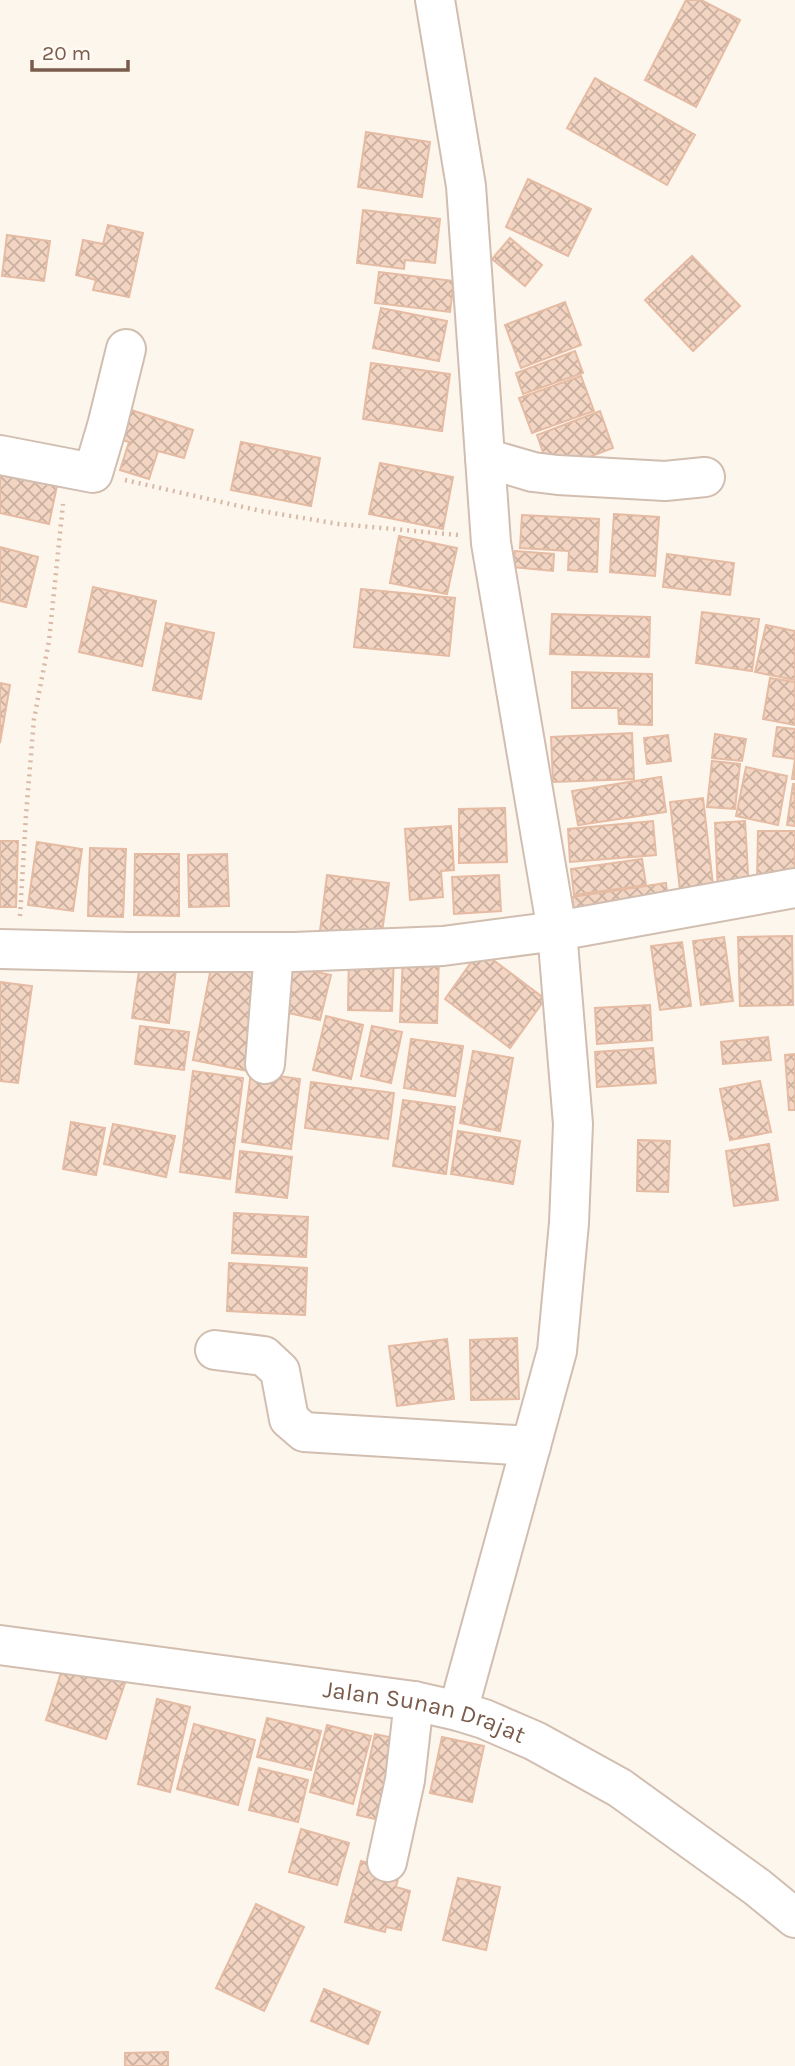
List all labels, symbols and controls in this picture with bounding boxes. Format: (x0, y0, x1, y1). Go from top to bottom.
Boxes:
scale bar (32, 28, 128, 72)
text: 20 m (42, 41, 91, 65)
street label: Jalan Sunan Drajat (321, 1675, 530, 1749)

